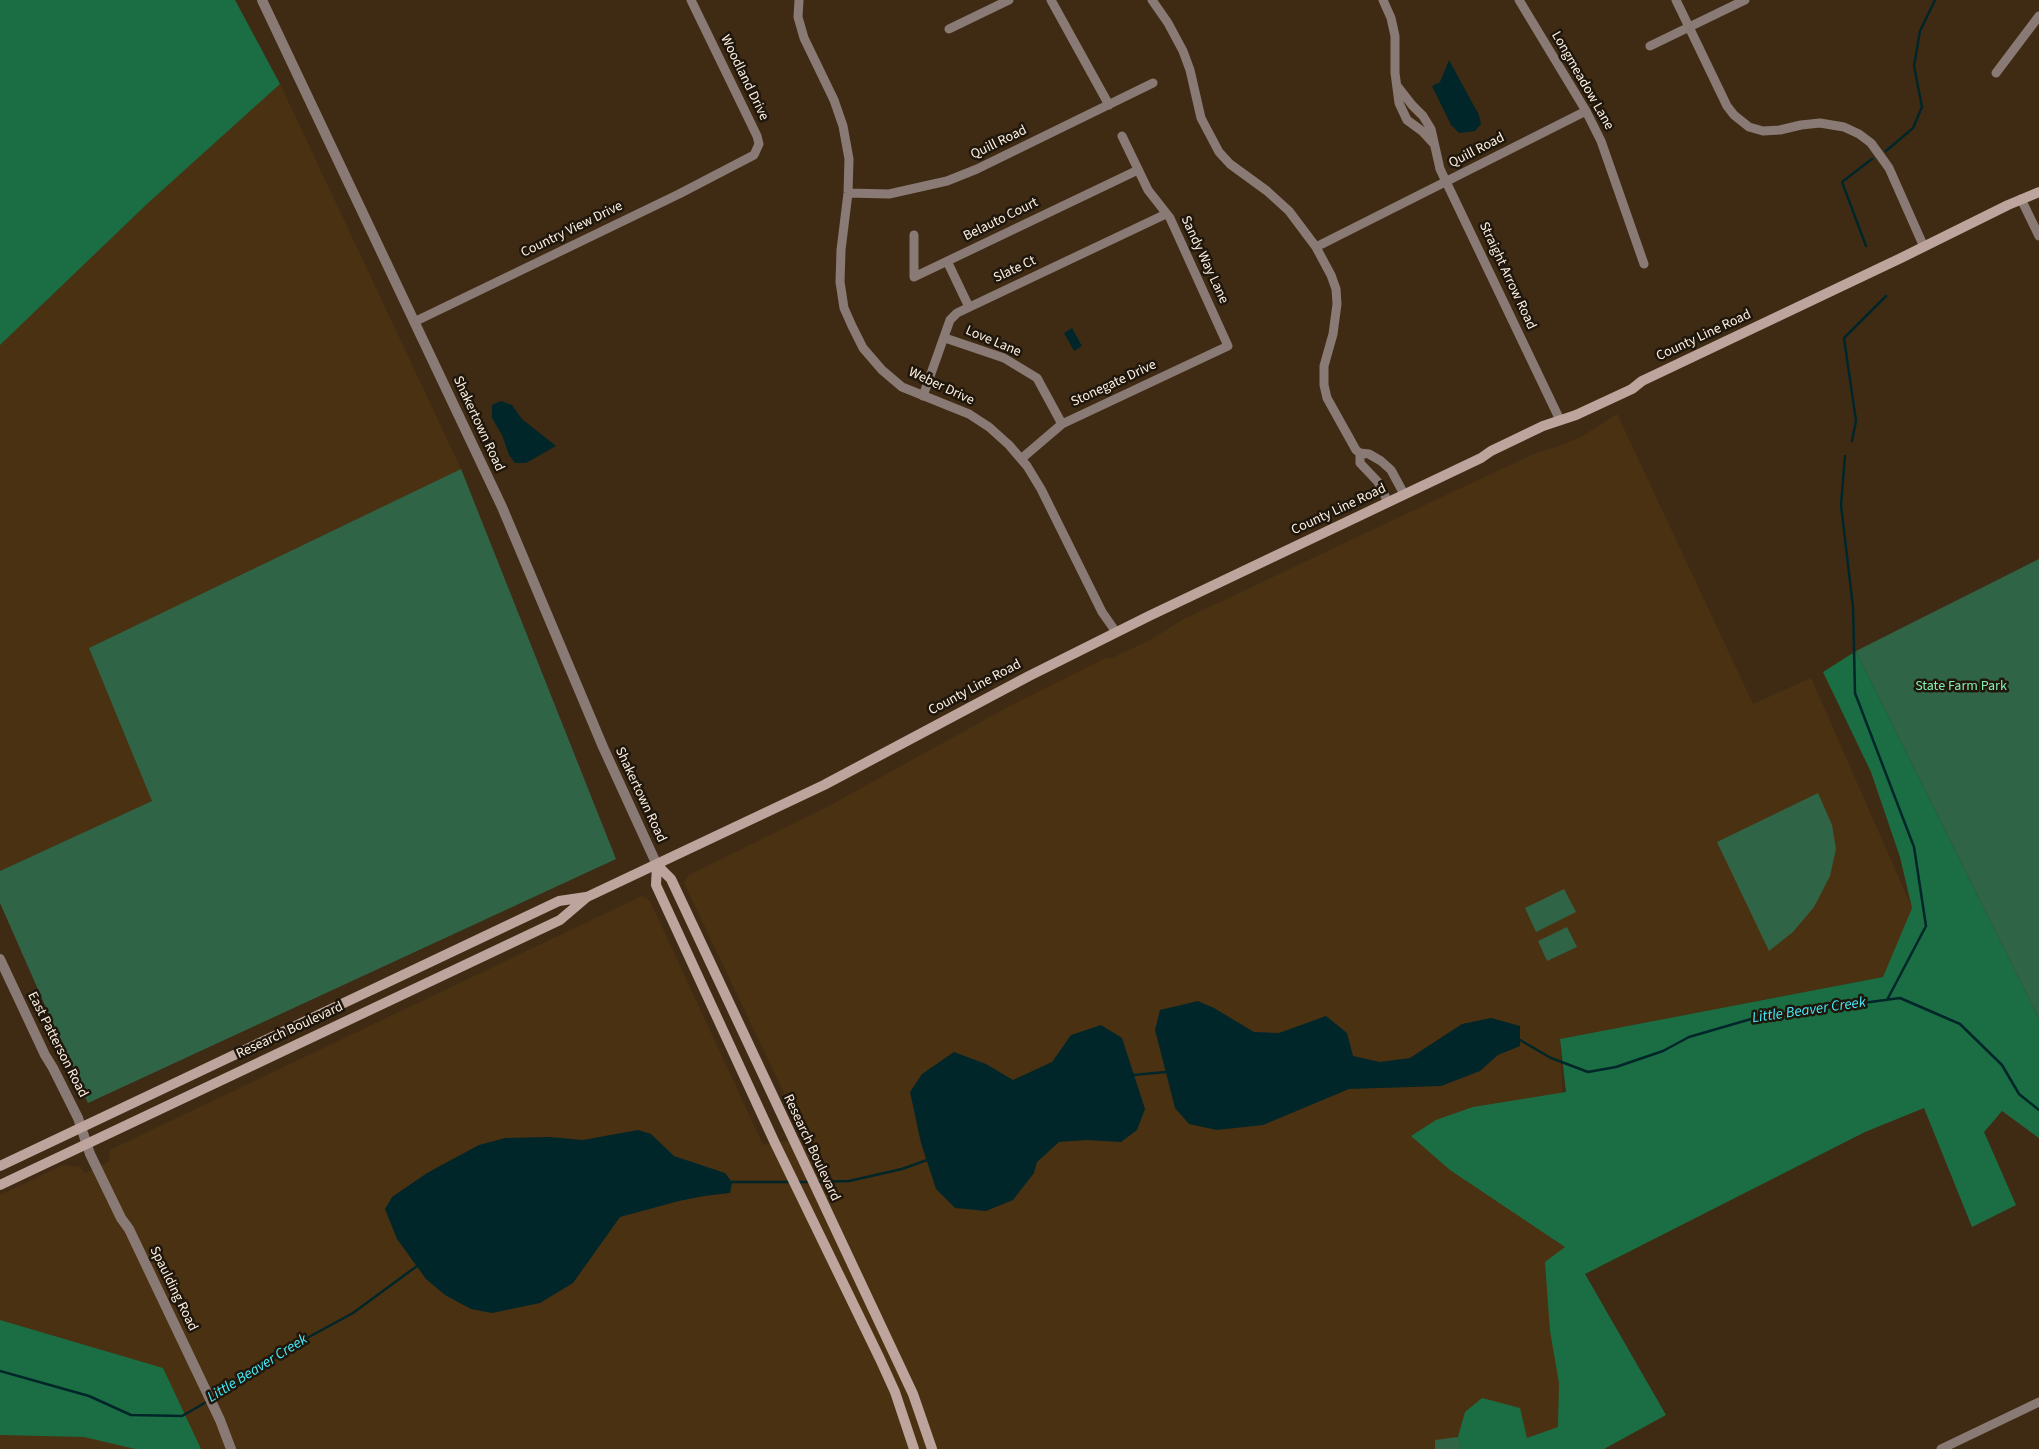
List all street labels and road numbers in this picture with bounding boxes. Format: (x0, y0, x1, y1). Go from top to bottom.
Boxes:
street label: Longmeadow Lane (1547, 29, 1617, 133)
street label: Woodland Drive (716, 32, 772, 124)
street label: Quill Road (968, 122, 1030, 164)
street label: Quill Road (1446, 130, 1508, 172)
street label: Belauto Court (961, 195, 1041, 245)
street label: Country View Drive (518, 198, 626, 262)
street label: Sandy Way Lane (1176, 213, 1232, 307)
street label: Straight Arrow Road (1475, 220, 1539, 332)
street label: Slate Ct (991, 253, 1039, 287)
street label: County Line Road (1654, 307, 1754, 365)
street label: Love Lane (963, 323, 1023, 361)
street label: Stonegate Drive (1069, 357, 1159, 411)
street label: Weber Drive (905, 364, 977, 410)
street label: Shakertown Road (449, 374, 507, 474)
street label: County Line Road (1289, 481, 1389, 539)
street label: County Line Road (926, 656, 1024, 720)
street label: Shakertown Road (611, 745, 669, 845)
street label: East Patterson Road (23, 989, 91, 1101)
street label: Research Boulevard (234, 999, 346, 1063)
street label: Research Boulevard (779, 1092, 843, 1204)
street label: Spaulding Road (145, 1244, 201, 1334)

